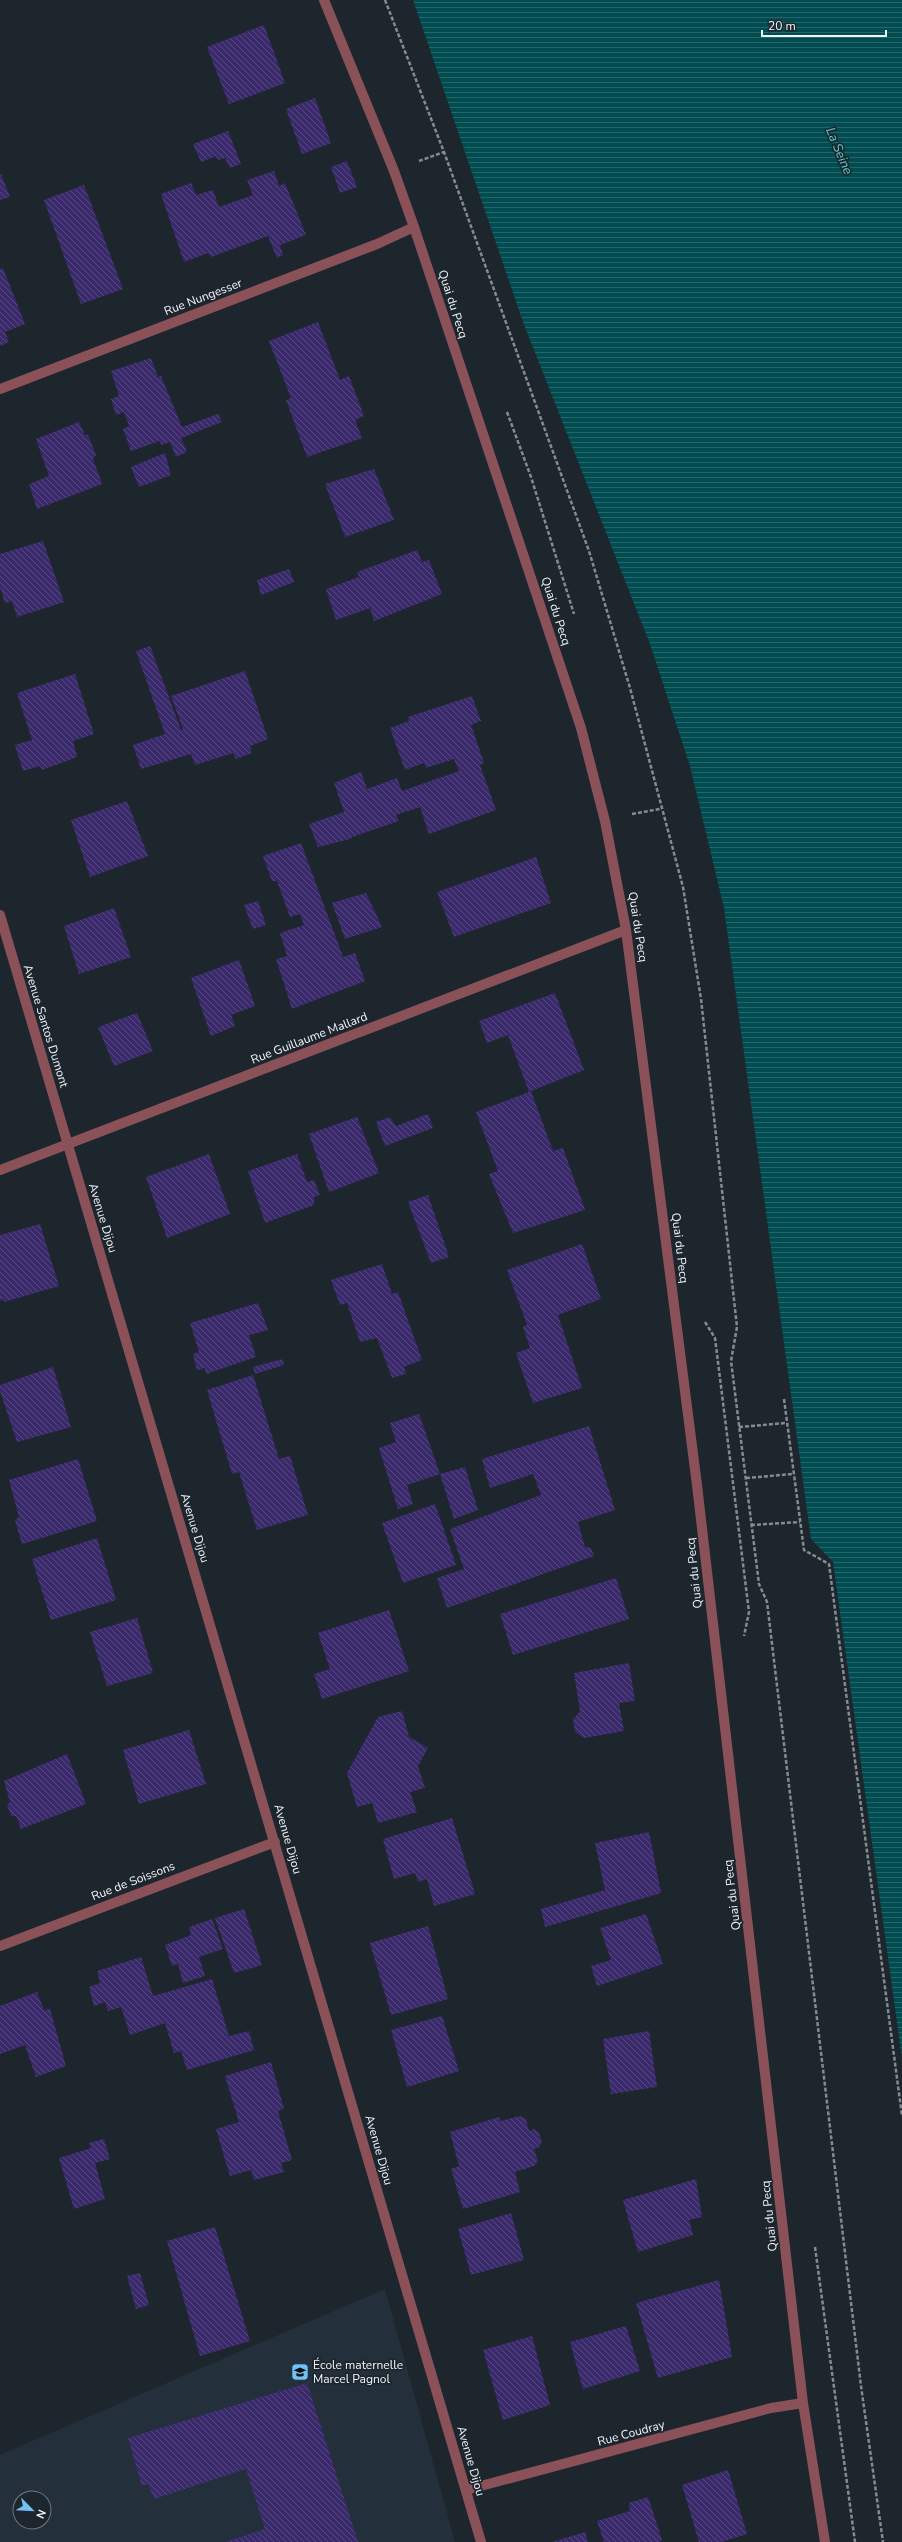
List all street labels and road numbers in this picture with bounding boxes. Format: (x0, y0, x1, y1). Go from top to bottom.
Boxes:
street label: Quai du Pecq (434, 268, 472, 340)
street label: Rue Nungesser (162, 275, 245, 319)
street label: Quai du Pecq (537, 575, 575, 647)
street label: Quai du Pecq (625, 891, 651, 963)
street label: Avenue Santos Dumont (20, 963, 73, 1090)
street label: Rue Guillaume Mallard (248, 1008, 370, 1068)
street label: Avenue Dijou (85, 1181, 121, 1255)
street label: Quai du Pecq (668, 1212, 692, 1284)
street label: Avenue Dijou (177, 1491, 213, 1565)
street label: Quai du Pecq (682, 1537, 706, 1609)
street label: Avenue Dijou (270, 1802, 306, 1876)
street label: Rue de Soissons (89, 1858, 177, 1904)
street label: Quai du Pecq (720, 1859, 744, 1931)
street label: Avenue Dijou (361, 2113, 397, 2187)
street label: Quai du Pecq (757, 2180, 781, 2252)
street label: Rue Coudray (596, 2416, 667, 2450)
street label: Avenue Dijou (453, 2424, 489, 2498)

